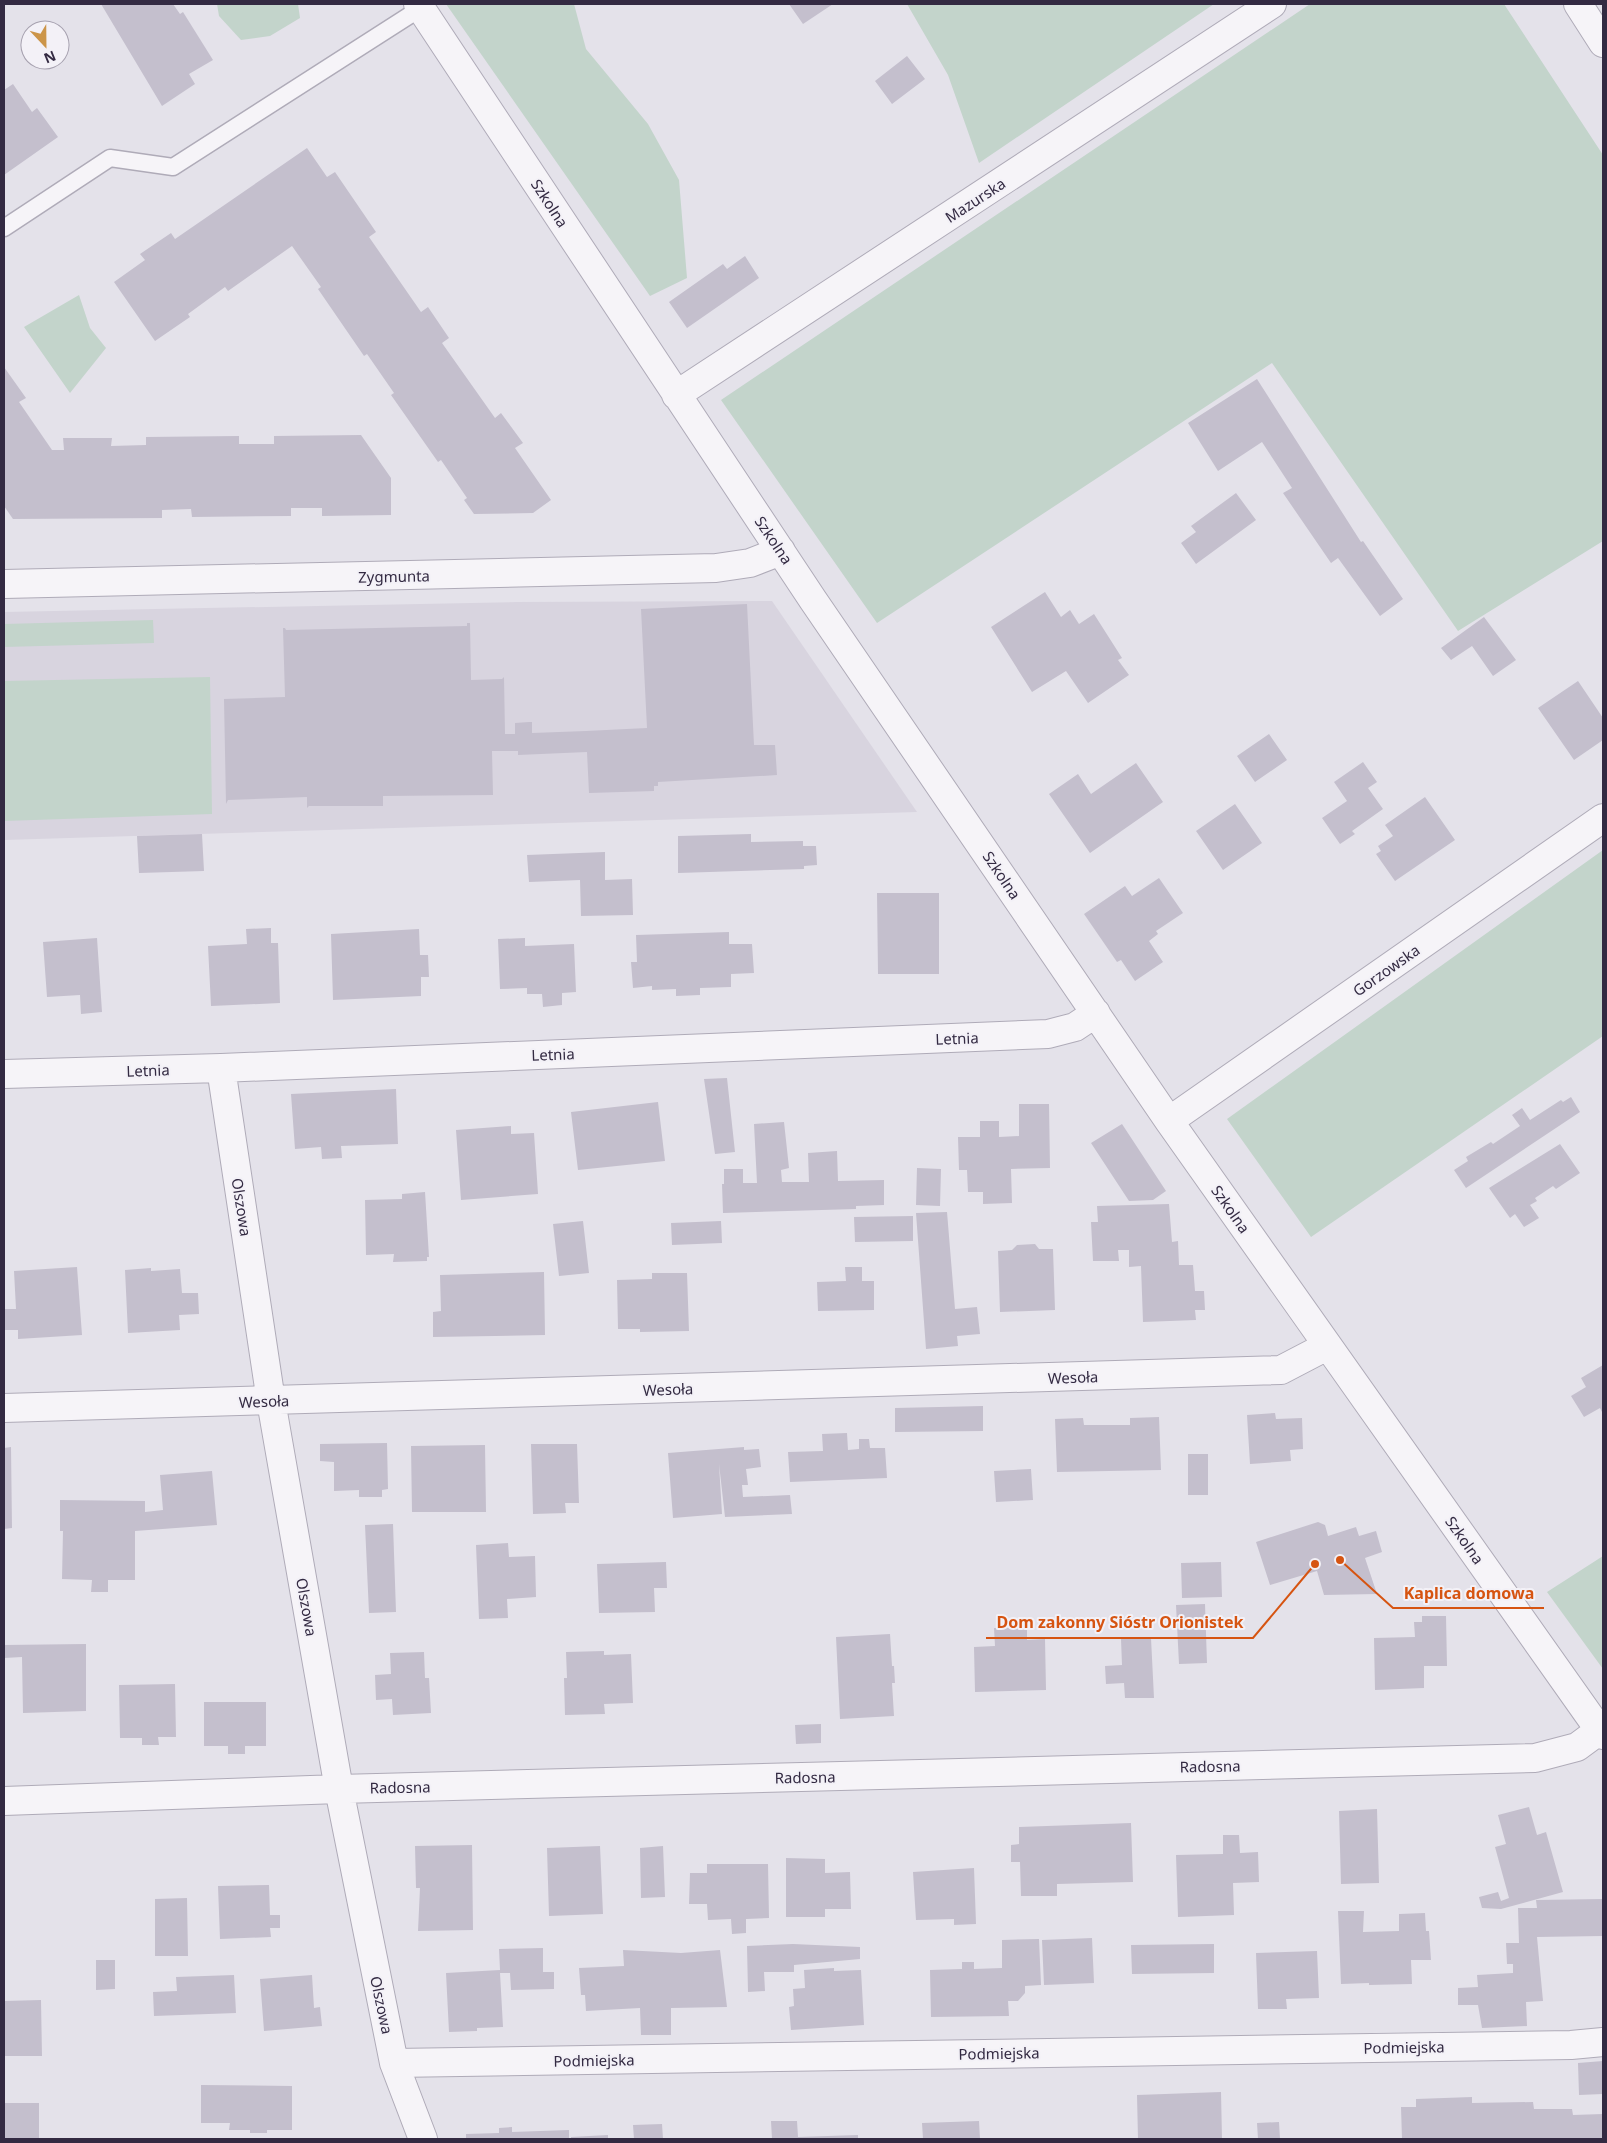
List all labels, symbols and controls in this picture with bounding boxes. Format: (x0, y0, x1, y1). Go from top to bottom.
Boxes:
north arrow (20, 20, 70, 70)
text: N (41, 47, 59, 68)
street label: Mazurska (941, 173, 1009, 227)
street label: Szkolna (527, 175, 573, 231)
street label: Szkolna (751, 512, 797, 568)
street label: Zygmunta (358, 565, 430, 587)
street label: Szkolna (979, 847, 1025, 903)
street label: Gorzowska (1349, 940, 1423, 1000)
street label: Letnia (935, 1027, 979, 1049)
street label: Letnia (531, 1043, 575, 1065)
street label: Letnia (126, 1059, 170, 1081)
street label: Olszowa (228, 1176, 256, 1238)
street label: Szkolna (1207, 1181, 1255, 1237)
street label: Wesoła (1047, 1366, 1099, 1388)
street label: Wesoła (642, 1378, 694, 1400)
street label: Wesoła (238, 1390, 290, 1412)
street label: Szkolna (1441, 1512, 1489, 1568)
street label: Olszowa (292, 1576, 322, 1638)
callout: Kaplica domowa (1393, 1577, 1544, 1608)
text: Kaplica domowa (1404, 1582, 1534, 1604)
callout: Dom zakonny Sióstr Orionistek (986, 1607, 1253, 1638)
text: Dom zakonny Sióstr Orionistek (996, 1611, 1244, 1633)
street label: Radosna (1179, 1755, 1241, 1777)
street label: Radosna (774, 1766, 836, 1788)
street label: Radosna (369, 1776, 431, 1798)
street label: Olszowa (366, 1974, 398, 2036)
street label: Podmiejska (1363, 2036, 1445, 2058)
street label: Podmiejska (958, 2042, 1040, 2064)
street label: Podmiejska (553, 2049, 635, 2071)

